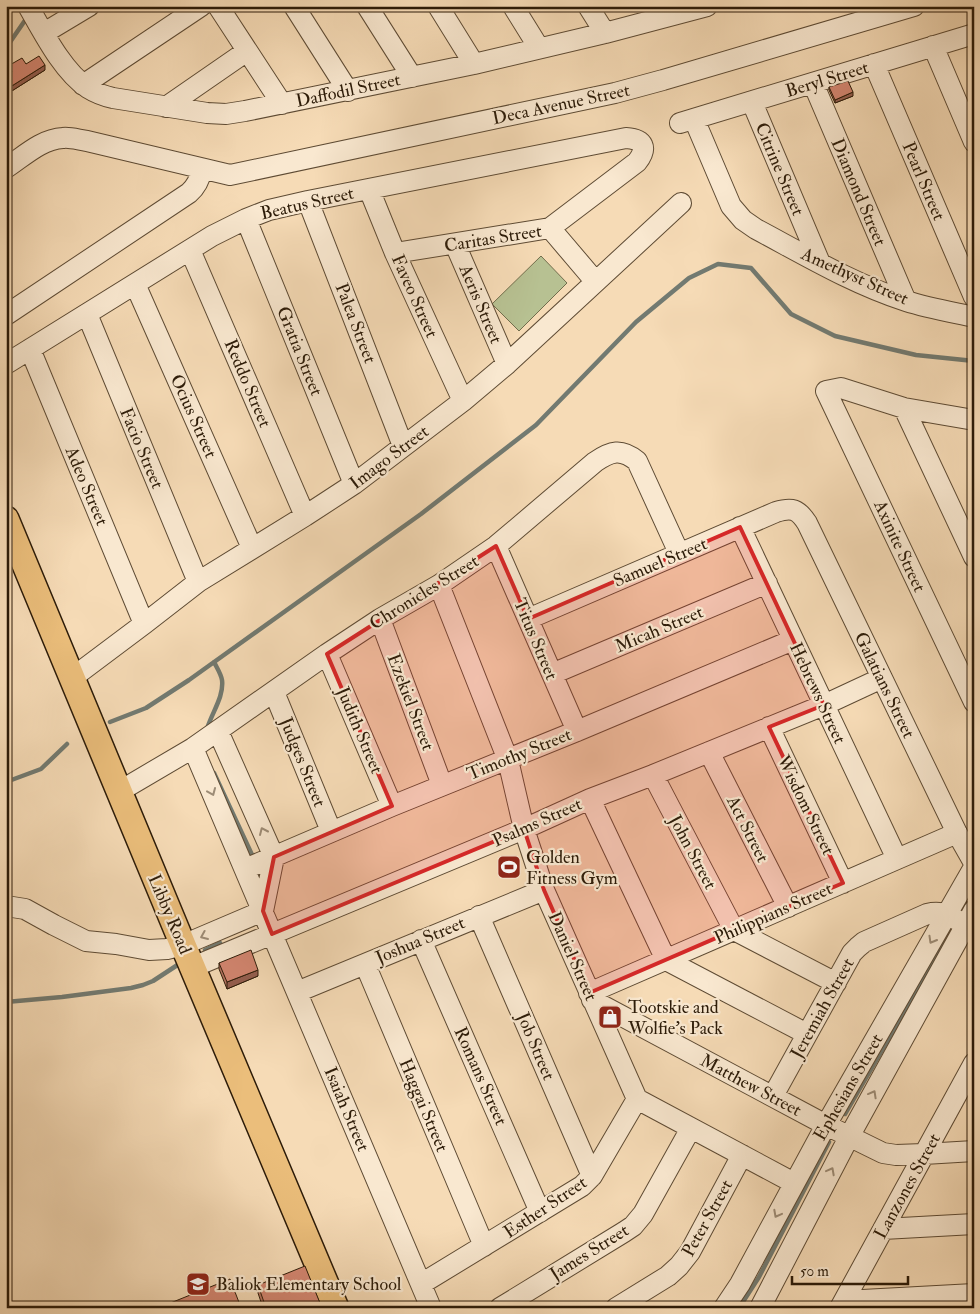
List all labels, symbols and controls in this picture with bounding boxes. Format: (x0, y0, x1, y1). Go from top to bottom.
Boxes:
street label: Beryl Street (783, 56, 872, 103)
street label: Daffodil Street (294, 68, 403, 113)
street label: Deca Avenue Street (490, 79, 632, 130)
street label: Citrine Street (750, 119, 810, 219)
street label: Diamond Street (826, 135, 892, 250)
street label: Pearl Street (897, 138, 950, 224)
street label: Beatus Street (258, 182, 356, 225)
street label: Caritas Street (443, 219, 544, 258)
street label: Amethyst Street (797, 242, 912, 310)
street label: Faveo Street (386, 251, 443, 342)
street label: Aeris Street (453, 260, 508, 347)
street label: Palea Street (330, 280, 381, 367)
street label: Gratia Street (271, 303, 328, 399)
street label: Reddo Street (219, 336, 277, 431)
street label: Ocius Street (165, 371, 222, 462)
street label: Facio Street (114, 404, 169, 492)
street label: Imago Street (345, 420, 434, 495)
street label: Adeo Street (59, 442, 114, 529)
street label: Axinite Street (868, 496, 931, 596)
street label: Samuel Street (610, 532, 711, 593)
street label: Chronicles Street (365, 550, 483, 635)
street label: Titus Street (508, 595, 563, 684)
street label: Micah Street (612, 601, 707, 658)
street label: Galatians Street (849, 628, 920, 742)
street label: Hebrews Street (784, 639, 851, 748)
street label: Ezekiel Street (382, 651, 440, 754)
street label: Judith Street (331, 682, 388, 777)
street label: Judges Street (274, 713, 331, 811)
street label: Timothy Street (464, 723, 575, 786)
street label: Wisdom Street (771, 751, 840, 859)
one-way arrow (207, 788, 217, 796)
street label: Act Street (721, 791, 774, 867)
street label: Psalms Street (489, 792, 586, 852)
street label: John Street (663, 810, 722, 894)
one-way arrow (258, 827, 269, 836)
place label: Golden Fitness Gym (526, 846, 618, 890)
sports icon: Golden Fitness Gym (496, 854, 522, 880)
street label: Libby Road (142, 871, 197, 958)
street label: Philippians Street (710, 877, 836, 950)
street label: Daniel Street (543, 908, 603, 1005)
street label: Joshua Street (371, 911, 469, 970)
one-way arrow (200, 930, 209, 941)
one-way arrow (928, 935, 938, 944)
street label: Jeremiah Street (785, 954, 860, 1063)
place label: Tootskie and Wolfie's Pack (627, 996, 723, 1040)
shop icon: Tootskie and Wolfie's Pack (597, 1004, 623, 1030)
street label: Job Street (511, 1008, 560, 1084)
street label: Romans Street (449, 1023, 513, 1129)
street label: Ephesians Street (808, 1029, 888, 1145)
street label: Matthew Street (696, 1049, 806, 1122)
street label: Haggai Street (394, 1055, 454, 1156)
street label: Isaiah Street (318, 1063, 375, 1155)
one-way arrow (867, 1091, 877, 1100)
street label: Lanzones Street (869, 1129, 946, 1243)
one-way arrow (825, 1168, 835, 1177)
street label: Esther Street (499, 1171, 592, 1244)
street label: Peter Street (677, 1175, 738, 1261)
one-way arrow (773, 1208, 783, 1217)
street label: James Street (545, 1219, 633, 1286)
scale bar (792, 1254, 909, 1286)
text: 50 m (800, 1262, 829, 1281)
school or university icon: Baliok Elementary School (185, 1271, 211, 1297)
place label: Baliok Elementary School (216, 1273, 402, 1296)

